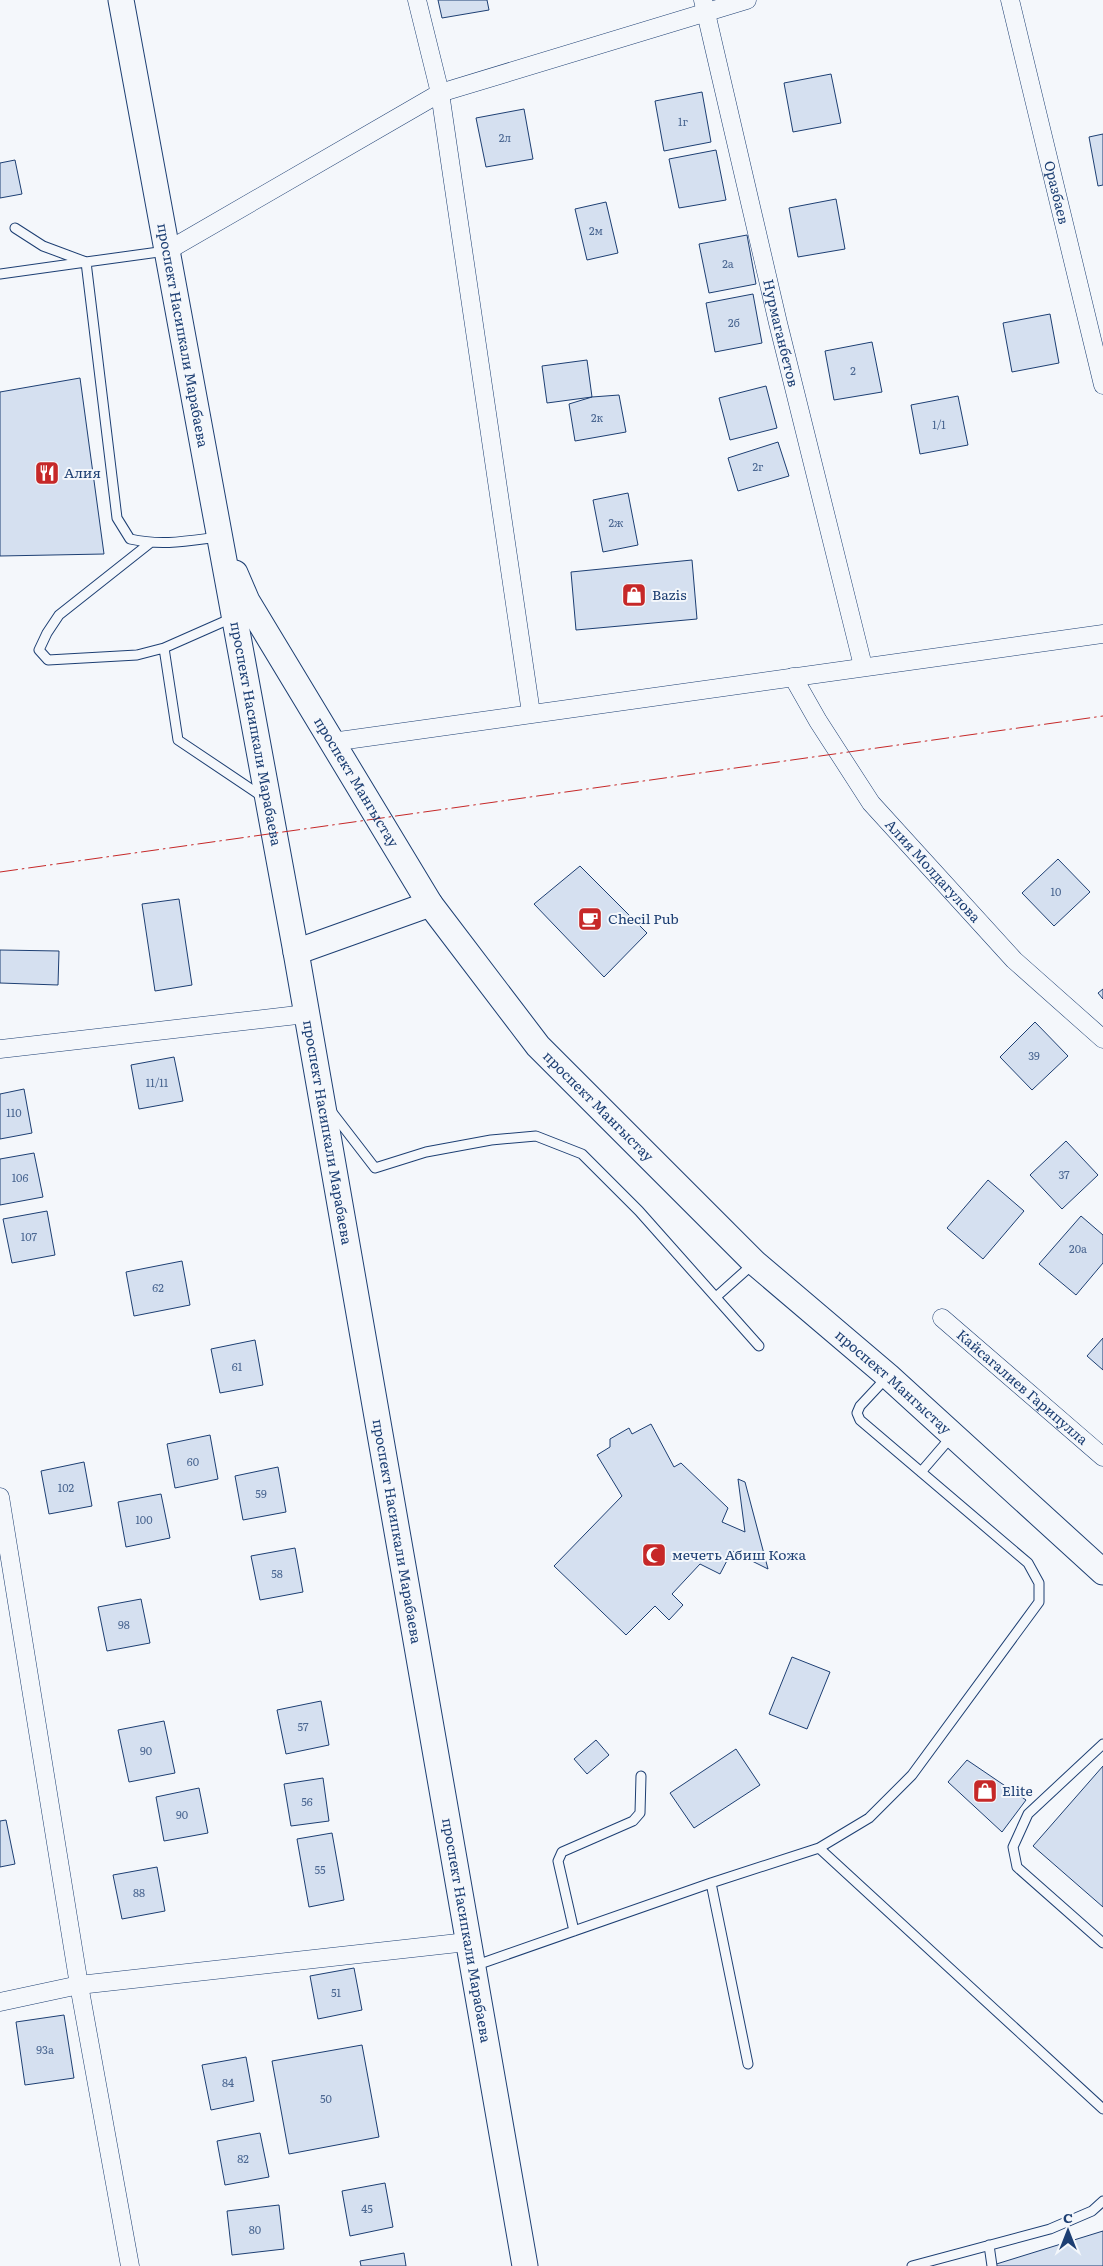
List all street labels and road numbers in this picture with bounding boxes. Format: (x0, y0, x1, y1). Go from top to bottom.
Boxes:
street label: Оразбаев (1040, 158, 1075, 226)
street label: проспект Насипкали Марабаева (153, 221, 214, 449)
street label: Нурмаганбетов (759, 277, 804, 389)
street label: проспект Насипкали Марабаева (226, 620, 287, 848)
street label: проспект Мангыстау (310, 713, 405, 851)
street label: Алия Молдагулова (881, 814, 986, 927)
street label: проспект Насипкали Марабаева (299, 1018, 358, 1247)
street label: проспект Мангыстау (539, 1046, 659, 1166)
street label: проспект Мангыстау (831, 1324, 957, 1439)
street label: Кайсагалиев Гарипулла (953, 1324, 1093, 1449)
street label: проспект Насипкали Марабаева (369, 1417, 427, 1646)
street label: проспект Насипкали Марабаева (438, 1816, 497, 2045)

